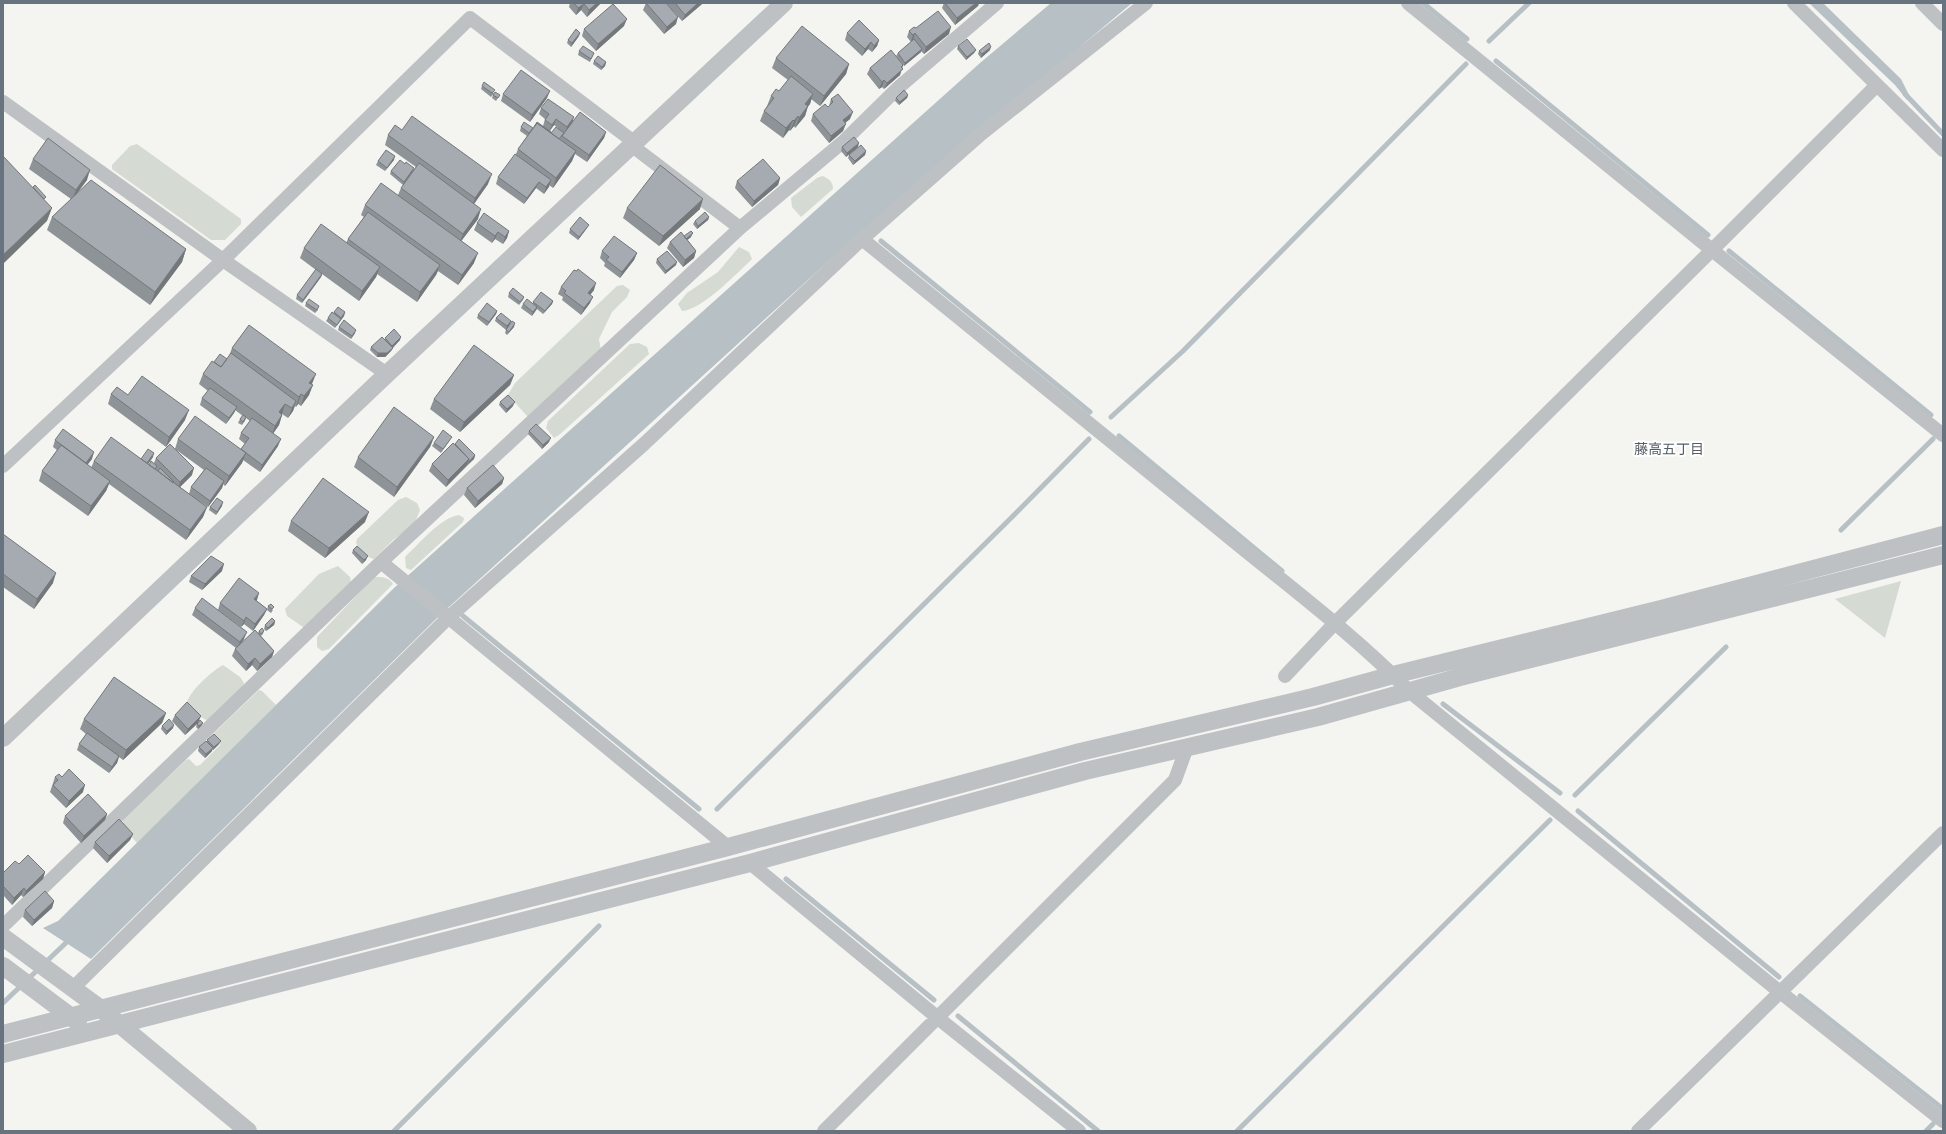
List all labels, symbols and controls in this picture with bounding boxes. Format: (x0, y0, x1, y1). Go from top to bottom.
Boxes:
district label: 藤高五丁目 (1634, 440, 1704, 457)

